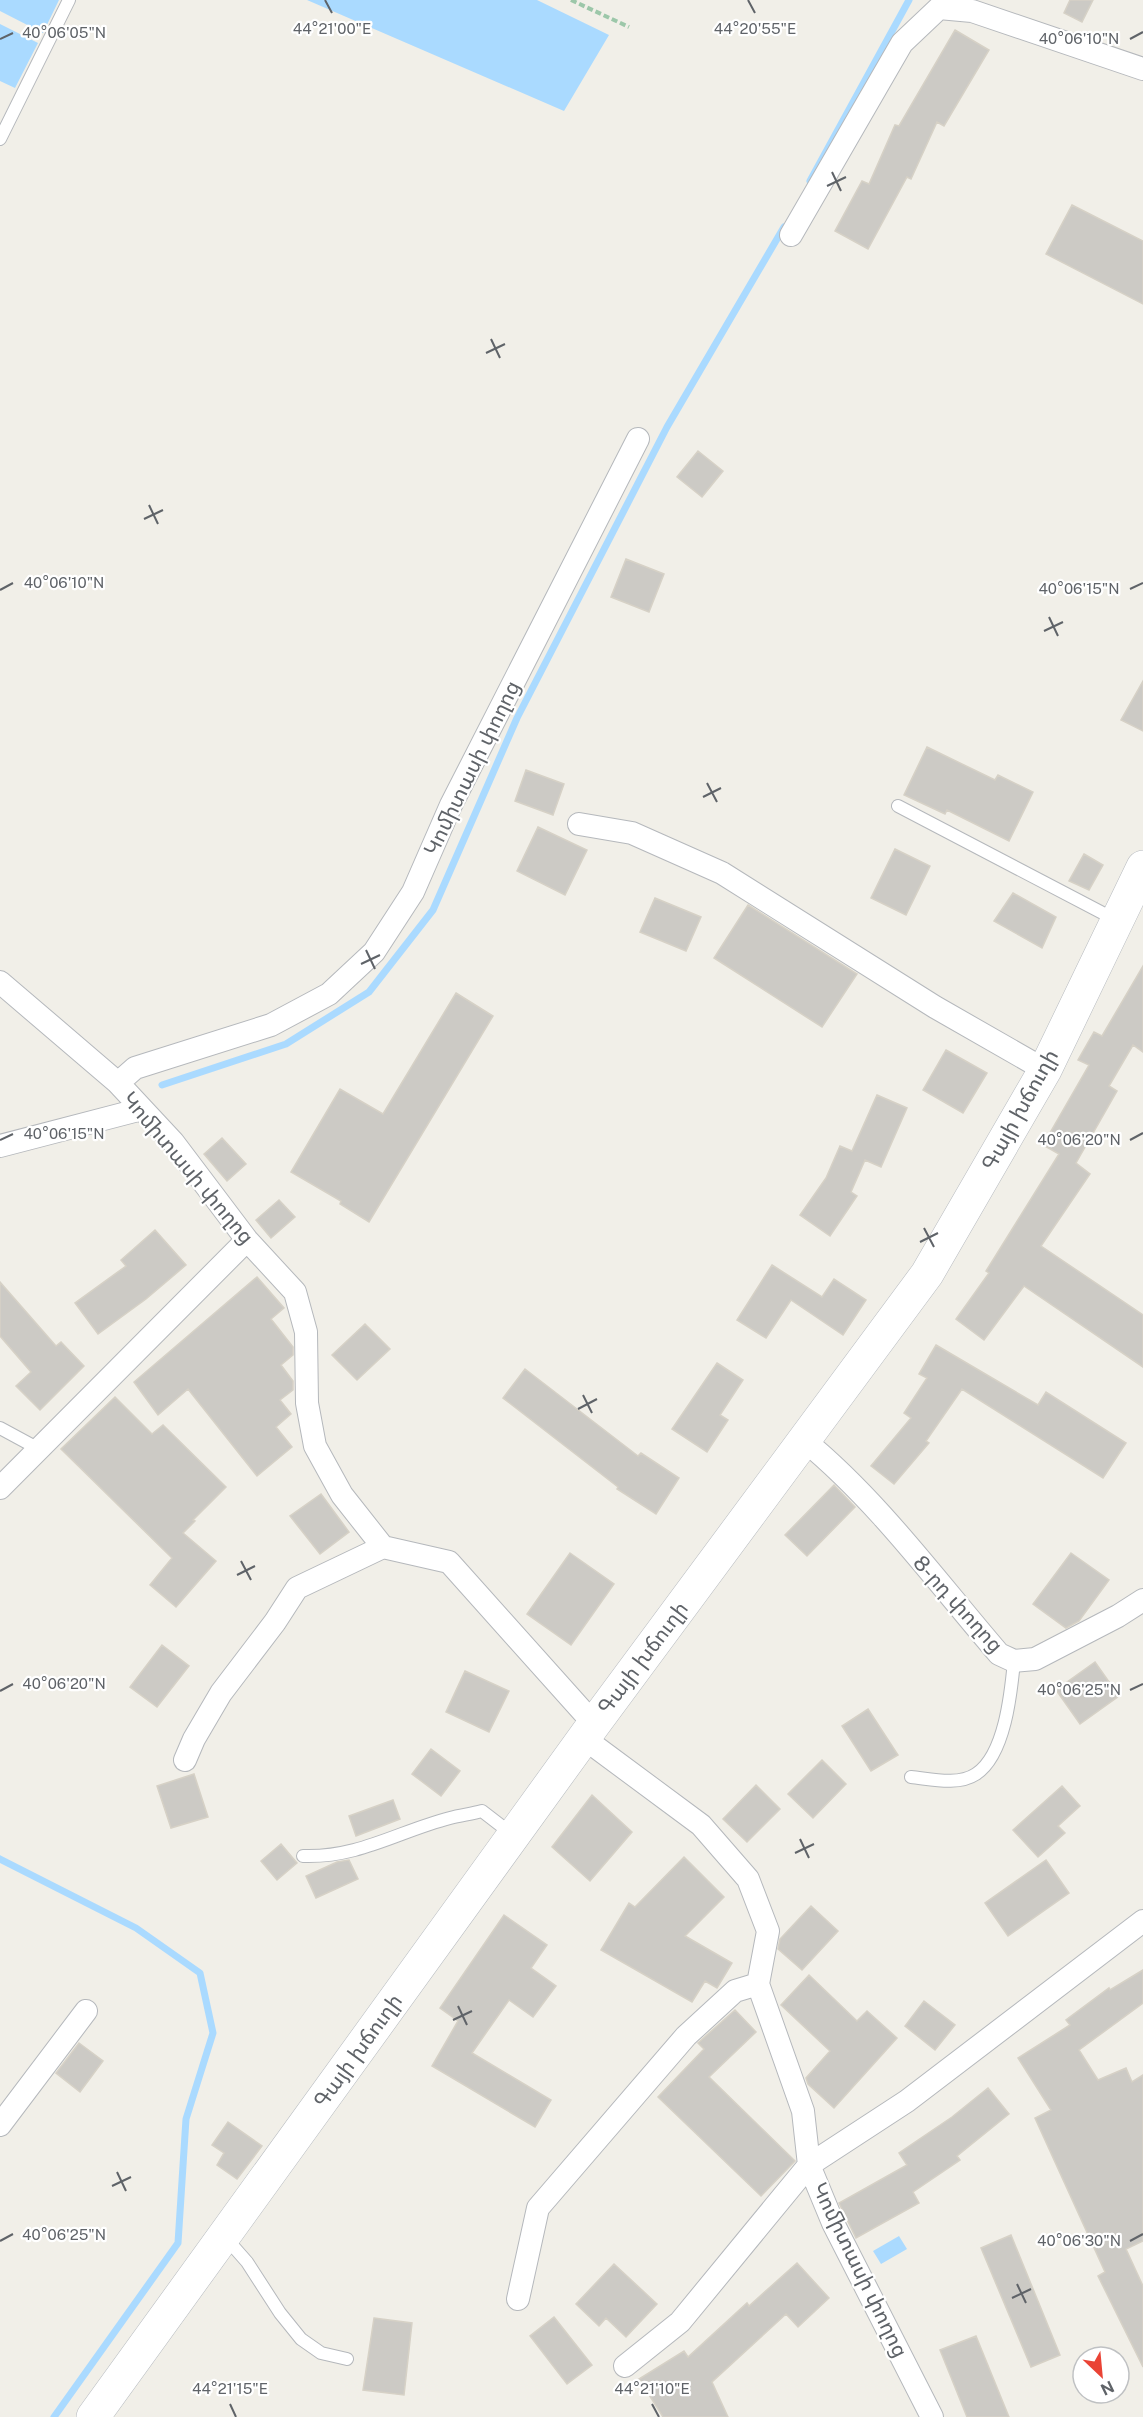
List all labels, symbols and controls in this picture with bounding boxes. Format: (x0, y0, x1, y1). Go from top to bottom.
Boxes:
text: 44°21'00"E (293, 20, 371, 37)
text: 44°20'55"E (714, 20, 796, 37)
text: 40°06'05"N (22, 24, 106, 41)
text: 40°06'10"N (1039, 30, 1119, 47)
text: 40°06'10"N (24, 574, 104, 591)
text: 40°06'15"N (1038, 580, 1120, 597)
street label: Կոմիտասի փողոց (418, 676, 525, 859)
street label: Գայի խճուղի (976, 1045, 1063, 1175)
street label: Կոմիտասի փողոց (117, 1086, 259, 1249)
text: 40°06'15"N (23, 1125, 105, 1142)
text: 40°06'20"N (1037, 1131, 1121, 1148)
street label: 8-րդ փողոց (908, 1550, 1008, 1657)
street label: Գայի խճուղի (592, 1596, 693, 1719)
text: 40°06'20"N (22, 1675, 106, 1692)
text: 40°06'25"N (1037, 1681, 1121, 1698)
street label: Գայի խճուղի (308, 1989, 407, 2112)
street label: Կոմիտասի փողոց (807, 2178, 914, 2361)
text: 40°06'25"N (22, 2226, 106, 2243)
text: 40°06'30"N (1037, 2232, 1121, 2249)
north arrow (1071, 2345, 1131, 2405)
text: N (1098, 2377, 1117, 2399)
text: 44°21'15"E (192, 2380, 268, 2397)
text: 44°21'10"E (614, 2380, 690, 2397)

